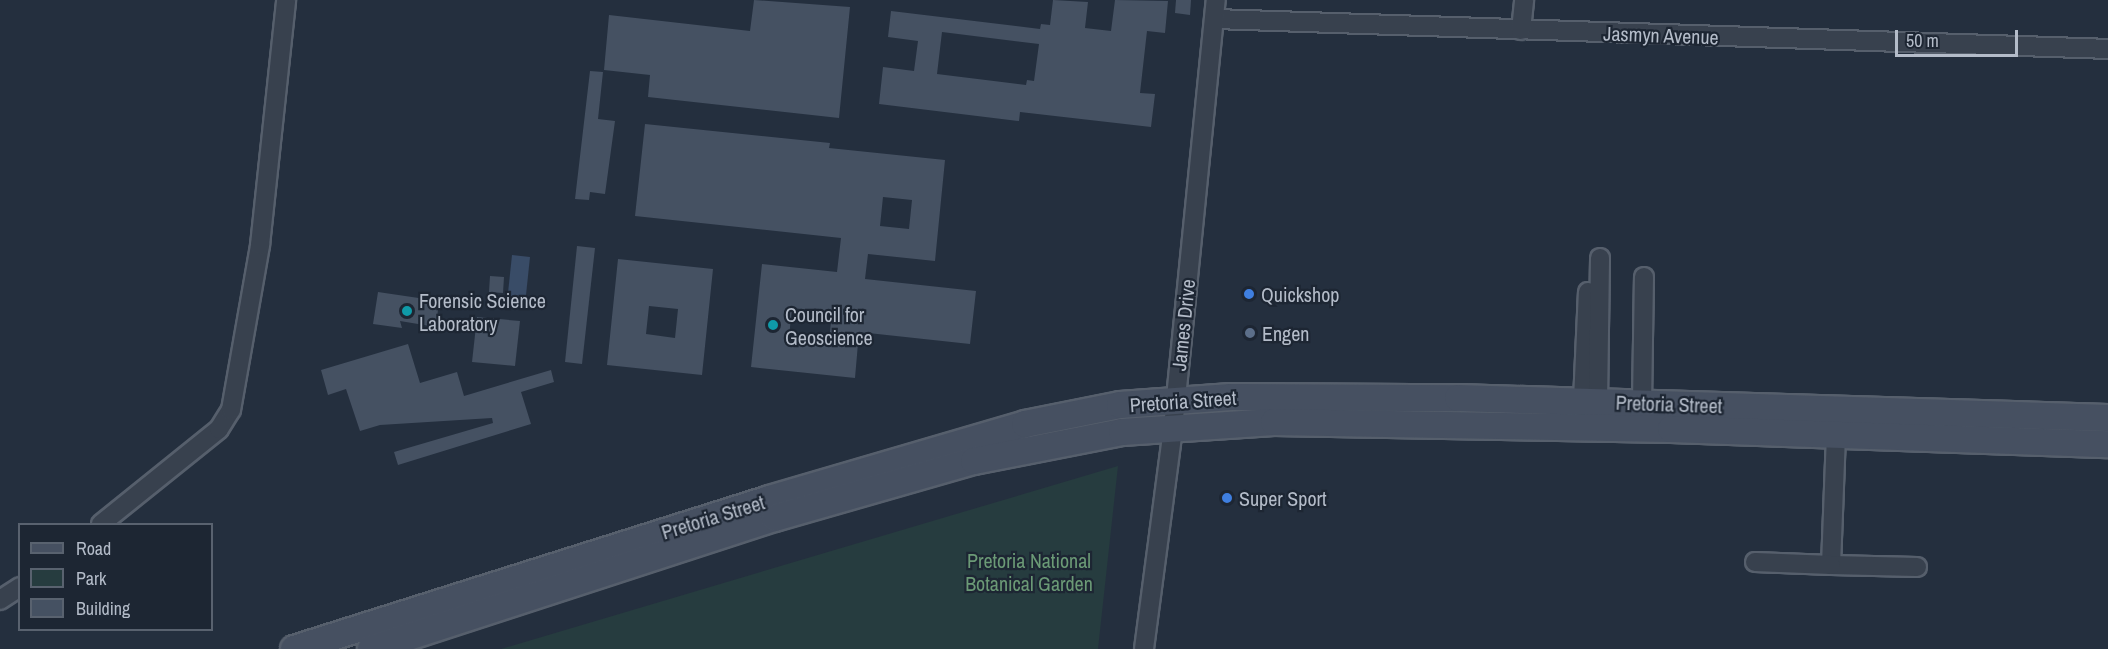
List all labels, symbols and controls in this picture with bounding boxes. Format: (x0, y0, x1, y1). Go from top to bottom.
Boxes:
scale bar (1898, 18, 2021, 56)
street label: Jasmyn Avenue (1602, 21, 1720, 49)
text: 50 m (1906, 28, 1939, 53)
street label: James Drive (1166, 278, 1200, 372)
place label: Quickshop (1261, 282, 1339, 306)
marker: Quickshop (1242, 287, 1256, 301)
place label: Forensic Science Laboratory (419, 288, 546, 335)
place label: Council for Geoscience (785, 302, 873, 349)
marker: Forensic Science Laboratory (400, 304, 414, 318)
marker: Council for Geoscience (766, 318, 780, 332)
place label: Engen (1262, 321, 1309, 345)
marker: Engen (1243, 326, 1257, 340)
street label: Pretoria Street (1129, 385, 1237, 417)
street label: Pretoria Street (1615, 390, 1723, 418)
place label: Super Sport (1239, 486, 1327, 510)
street label: Pretoria Street (658, 490, 768, 544)
marker: Super Sport (1220, 491, 1234, 505)
legend (18, 523, 213, 631)
text: Road (76, 536, 111, 561)
park label: Pretoria National Botanical Garden (965, 549, 1093, 596)
text: Park (76, 566, 106, 591)
text: Building (76, 596, 130, 621)

